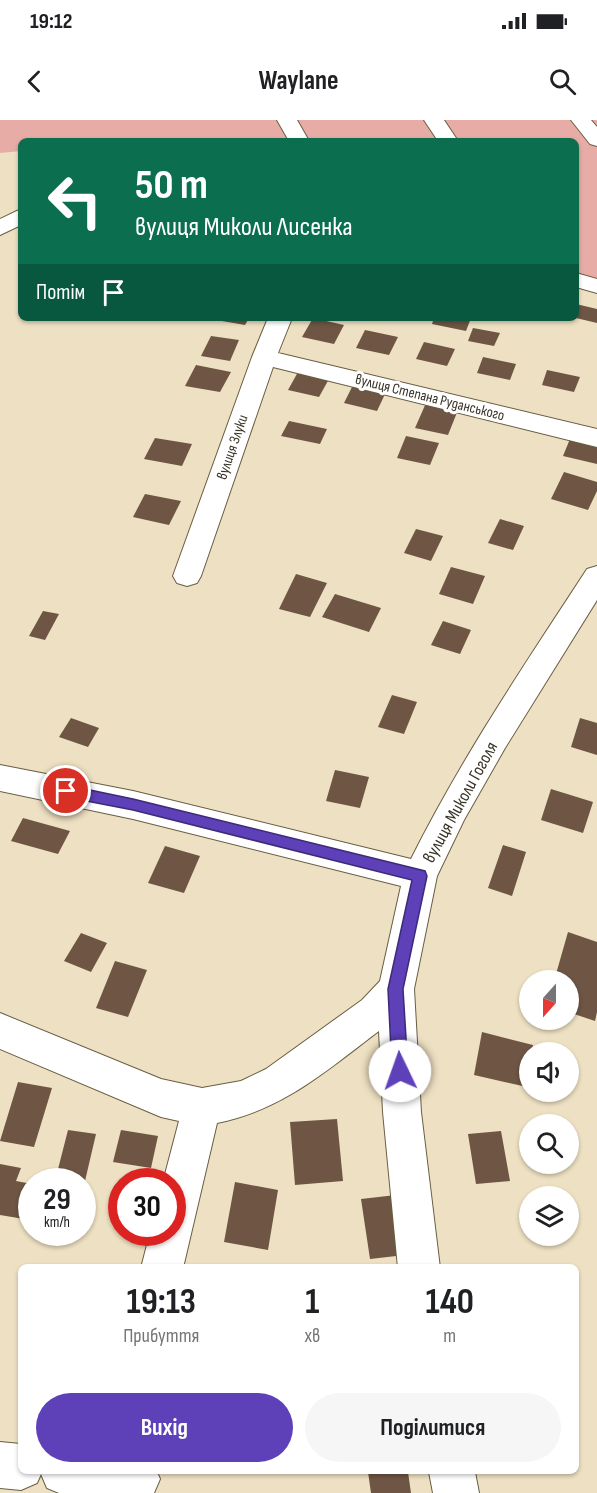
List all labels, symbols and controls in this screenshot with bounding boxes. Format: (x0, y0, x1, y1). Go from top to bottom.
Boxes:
text: 19:12 (30, 8, 72, 35)
icon: back (18, 65, 51, 98)
text: Waylane (258, 65, 339, 97)
icon: search (546, 65, 579, 98)
text: 50 m (135, 160, 208, 211)
icon: left (36, 162, 114, 240)
text: вулиця Миколи Лисенка (135, 211, 353, 243)
icon: arrive (97, 276, 130, 309)
text: Потім (36, 279, 85, 306)
street label: вулиця Степана Руданського (353, 370, 507, 425)
street label: вулиця Злуки (213, 412, 252, 482)
street label: вулиця Миколи Гоголя (419, 738, 502, 866)
pin (40, 765, 91, 816)
icon: arrive (49, 774, 82, 807)
north arrow (519, 970, 579, 1030)
map controls (519, 970, 579, 1246)
position arrow (368, 1039, 432, 1103)
button: sound (519, 1042, 579, 1102)
button: search (519, 1114, 579, 1174)
speed limit sign: 30 (108, 1168, 186, 1246)
text: 29 (43, 1182, 71, 1218)
button: layers (519, 1186, 579, 1246)
text: km/h (44, 1213, 70, 1232)
text: 19:13 (127, 1281, 196, 1324)
text: 1 (305, 1281, 319, 1324)
text: 140 (426, 1281, 474, 1324)
text: Прибуття (123, 1324, 199, 1348)
text: хв (305, 1324, 320, 1348)
text: m (443, 1324, 456, 1348)
button: Вихід (36, 1393, 293, 1462)
button: Поділитися (305, 1393, 561, 1462)

